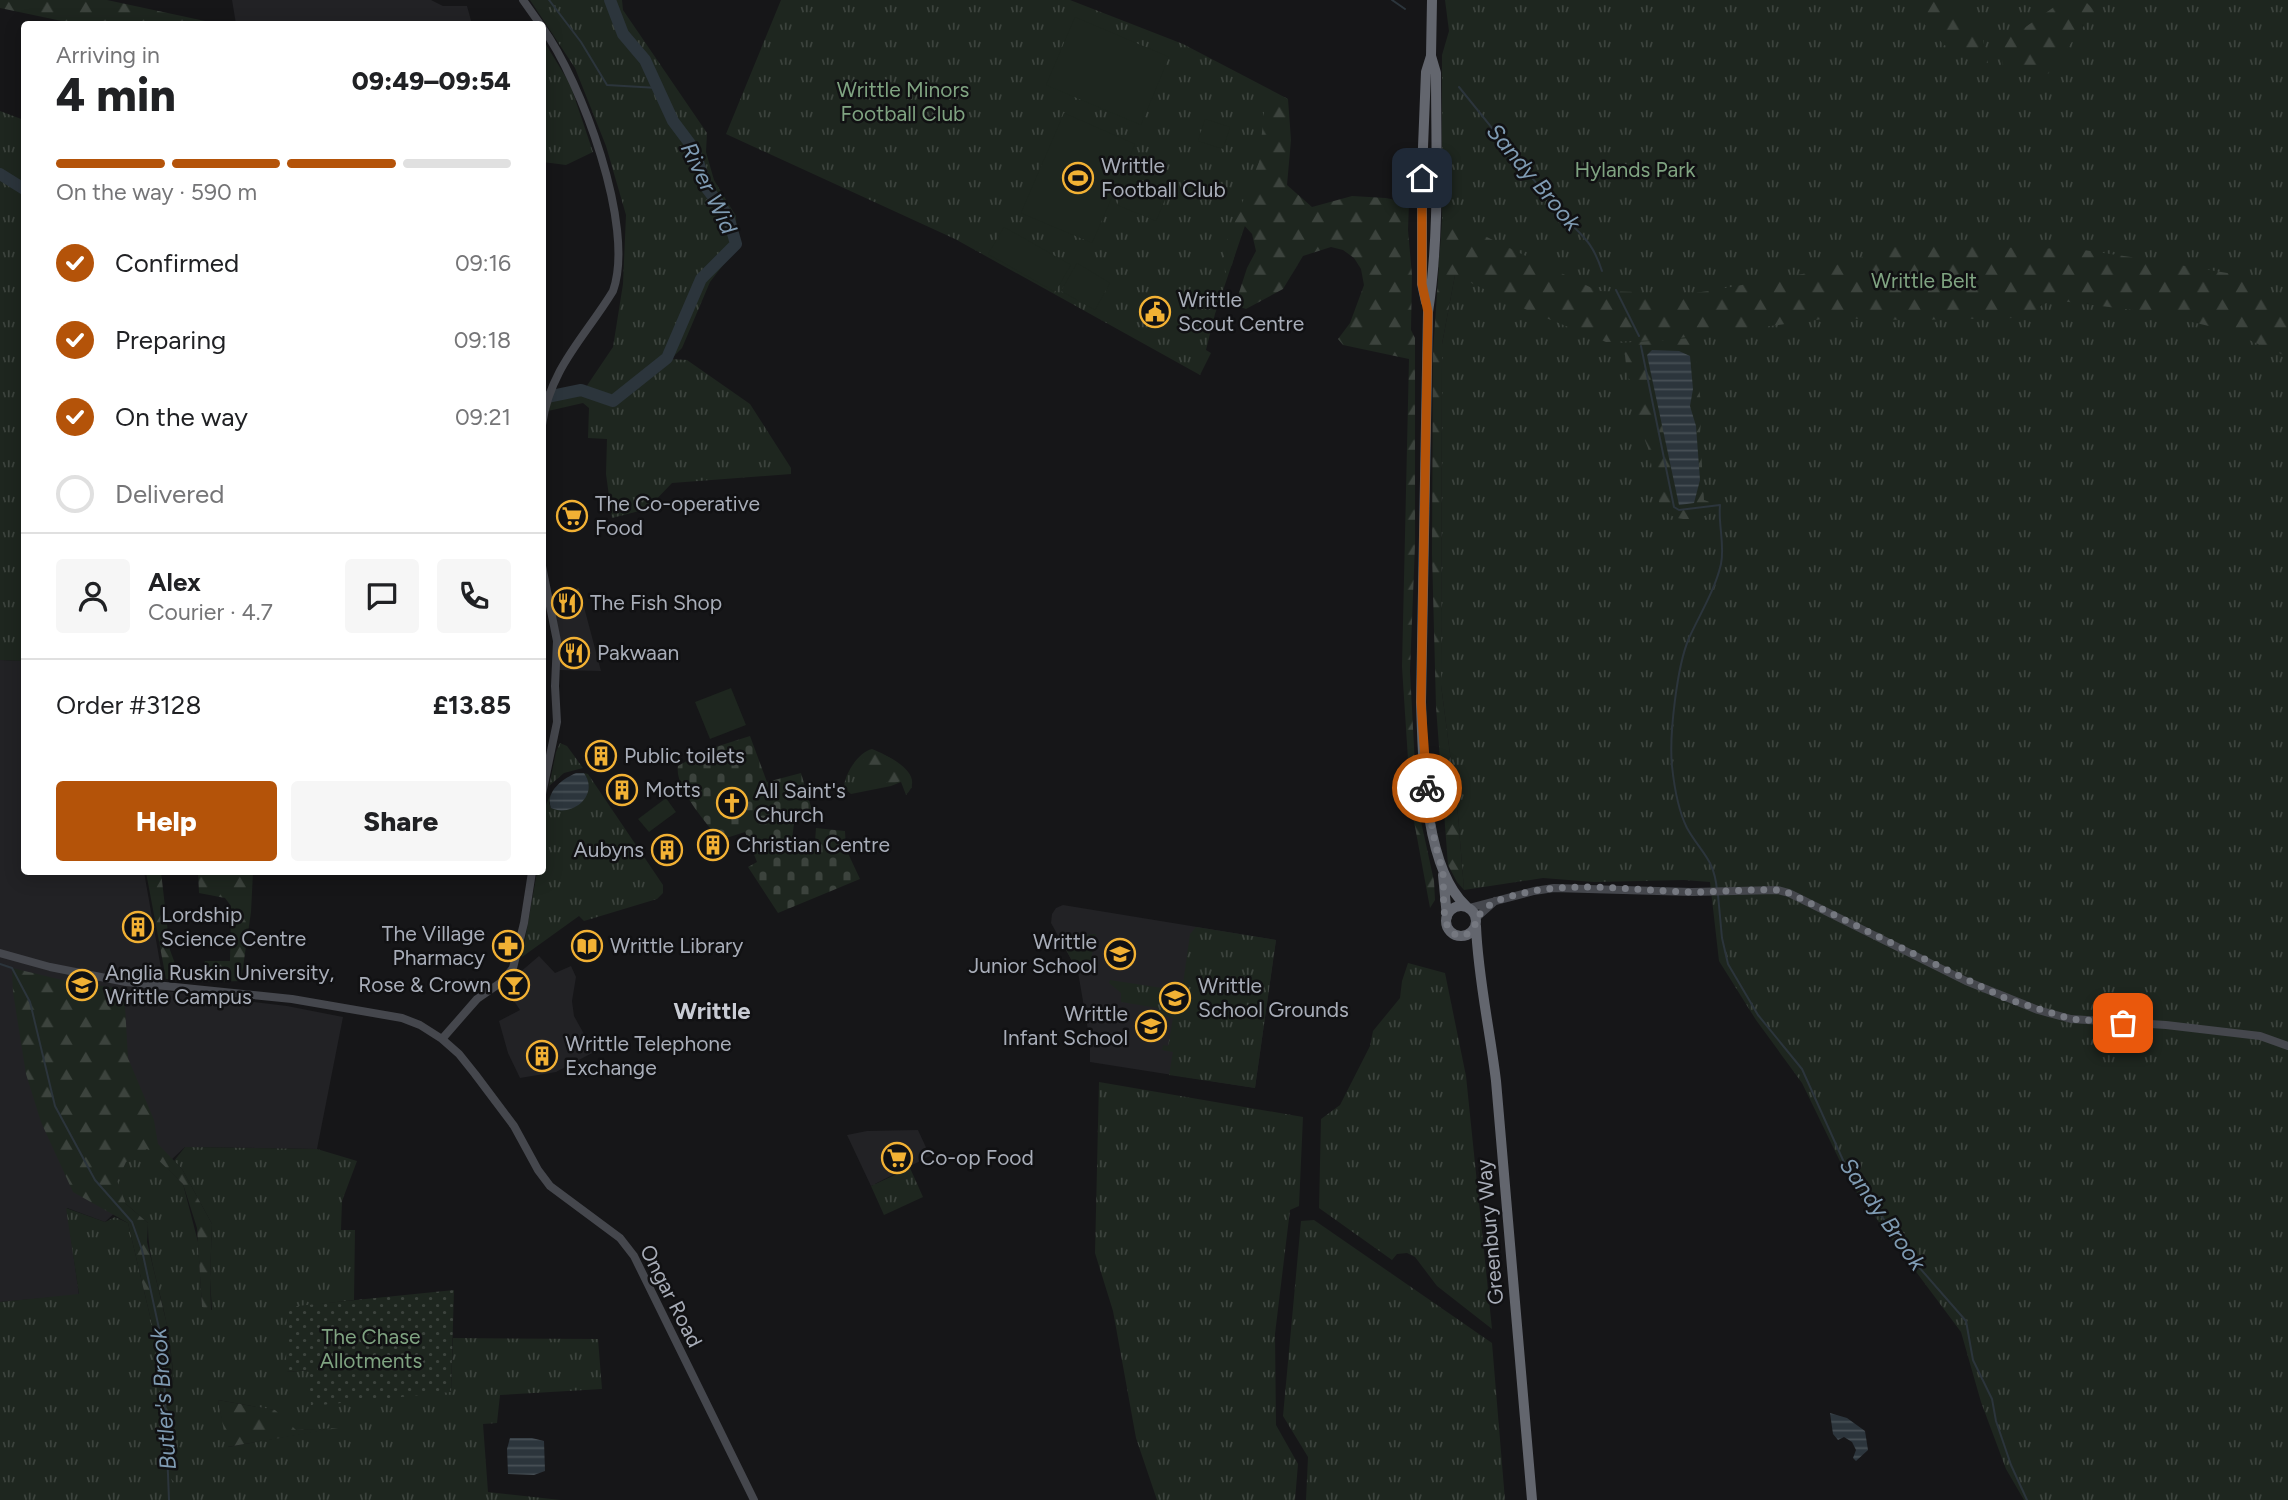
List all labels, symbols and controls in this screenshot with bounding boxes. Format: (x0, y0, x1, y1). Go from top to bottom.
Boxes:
text: Arriving in (56, 41, 160, 69)
text: 09:49–09:54 (352, 65, 511, 97)
text: 4 min (56, 67, 176, 123)
park label: Writtle Minors Football Club (837, 77, 969, 126)
water label: Sandy Brook (1481, 118, 1588, 237)
water label: River Wid (675, 138, 743, 239)
pin (1392, 148, 1452, 208)
place label: Writtle Football Club (1101, 153, 1226, 202)
park label: Hylands Park (1574, 157, 1696, 182)
icon: home (1403, 159, 1441, 197)
sports icon: Writtle Football Club (1061, 161, 1095, 195)
text: On the way · 590 m (56, 178, 257, 206)
icon: check (56, 244, 94, 282)
text: Confirmed (115, 247, 239, 279)
text: 09:16 (455, 249, 511, 277)
park label: Writtle Belt (1871, 268, 1977, 293)
place label: Writtle Scout Centre (1178, 287, 1304, 336)
public building icon: Writtle Scout Centre (1138, 295, 1172, 329)
icon: check (56, 321, 94, 359)
text: Preparing (115, 324, 226, 356)
text: 09:18 (454, 326, 511, 354)
icon: check (56, 398, 94, 436)
text: On the way (115, 401, 248, 433)
text: 09:21 (455, 403, 511, 431)
text: Delivered (115, 478, 224, 510)
place label: The Co-operative Food (595, 491, 760, 540)
supermarket icon: The Co-operative Food (555, 499, 589, 533)
button: person (56, 559, 130, 633)
button: chat (345, 559, 419, 633)
button: phone (437, 559, 511, 633)
text: Alex (148, 566, 201, 598)
restaurant icon: The Fish Shop (550, 586, 584, 620)
place label: The Fish Shop (590, 590, 722, 615)
text: Courier · 4.7 (148, 598, 273, 626)
restaurant icon: Pakwaan (557, 636, 591, 670)
place label: Pakwaan (597, 640, 679, 665)
text: Order #3128 (56, 689, 201, 721)
text: £13.85 (433, 689, 511, 721)
building icon: Public toilets (584, 739, 618, 773)
place label: Public toilets (624, 743, 745, 768)
courier (1392, 753, 1462, 823)
icon: bike (1408, 769, 1446, 807)
building icon: Motts (605, 773, 639, 807)
place label: Motts (645, 777, 701, 802)
place label: All Saint's Church (755, 778, 846, 827)
button: Help (56, 781, 277, 861)
button: Share (291, 781, 511, 861)
church icon: All Saint's Church (715, 786, 749, 820)
building icon: Christian Centre (696, 828, 730, 862)
place label: Christian Centre (736, 832, 890, 857)
building icon: Aubyns (650, 833, 684, 867)
place label: Aubyns (573, 837, 644, 862)
place label: Lordship Science Centre (161, 902, 306, 951)
building icon: Lordship Science Centre (121, 910, 155, 944)
place label: The Village Pharmacy (382, 921, 485, 970)
pharmacy icon: The Village Pharmacy (491, 929, 525, 963)
library icon: Writtle Library (570, 929, 604, 963)
place label: Writtle Junior School (968, 929, 1097, 978)
place label: Writtle Library (610, 933, 743, 958)
school or university icon: Writtle Junior School (1103, 937, 1137, 971)
place label: Anglia Ruskin University, Writtle Campus (105, 960, 334, 1009)
school or university icon: Anglia Ruskin University, Writtle Campus (65, 968, 99, 1002)
bar icon: Rose & Crown (497, 968, 531, 1002)
place label: Rose & Crown (358, 972, 491, 997)
place label: Writtle School Grounds (1198, 973, 1349, 1022)
school or university icon: Writtle School Grounds (1158, 981, 1192, 1015)
pin (2093, 993, 2153, 1053)
district label: Writtle (673, 996, 751, 1025)
place label: Writtle Infant School (1002, 1001, 1128, 1050)
icon: bag (2104, 1004, 2142, 1042)
school or university icon: Writtle Infant School (1134, 1009, 1168, 1043)
place label: Writtle Telephone Exchange (565, 1031, 732, 1080)
building icon: Writtle Telephone Exchange (525, 1039, 559, 1073)
supermarket icon: Co-op Food (880, 1141, 914, 1175)
place label: Co-op Food (920, 1145, 1034, 1170)
water label: Sandy Brook (1834, 1152, 1933, 1277)
street label: Greenbury Way (1471, 1158, 1508, 1306)
street label: Ongar Road (635, 1240, 708, 1351)
park label: The Chase Allotments (320, 1324, 422, 1373)
water label: Butler's Brook (144, 1326, 182, 1471)

